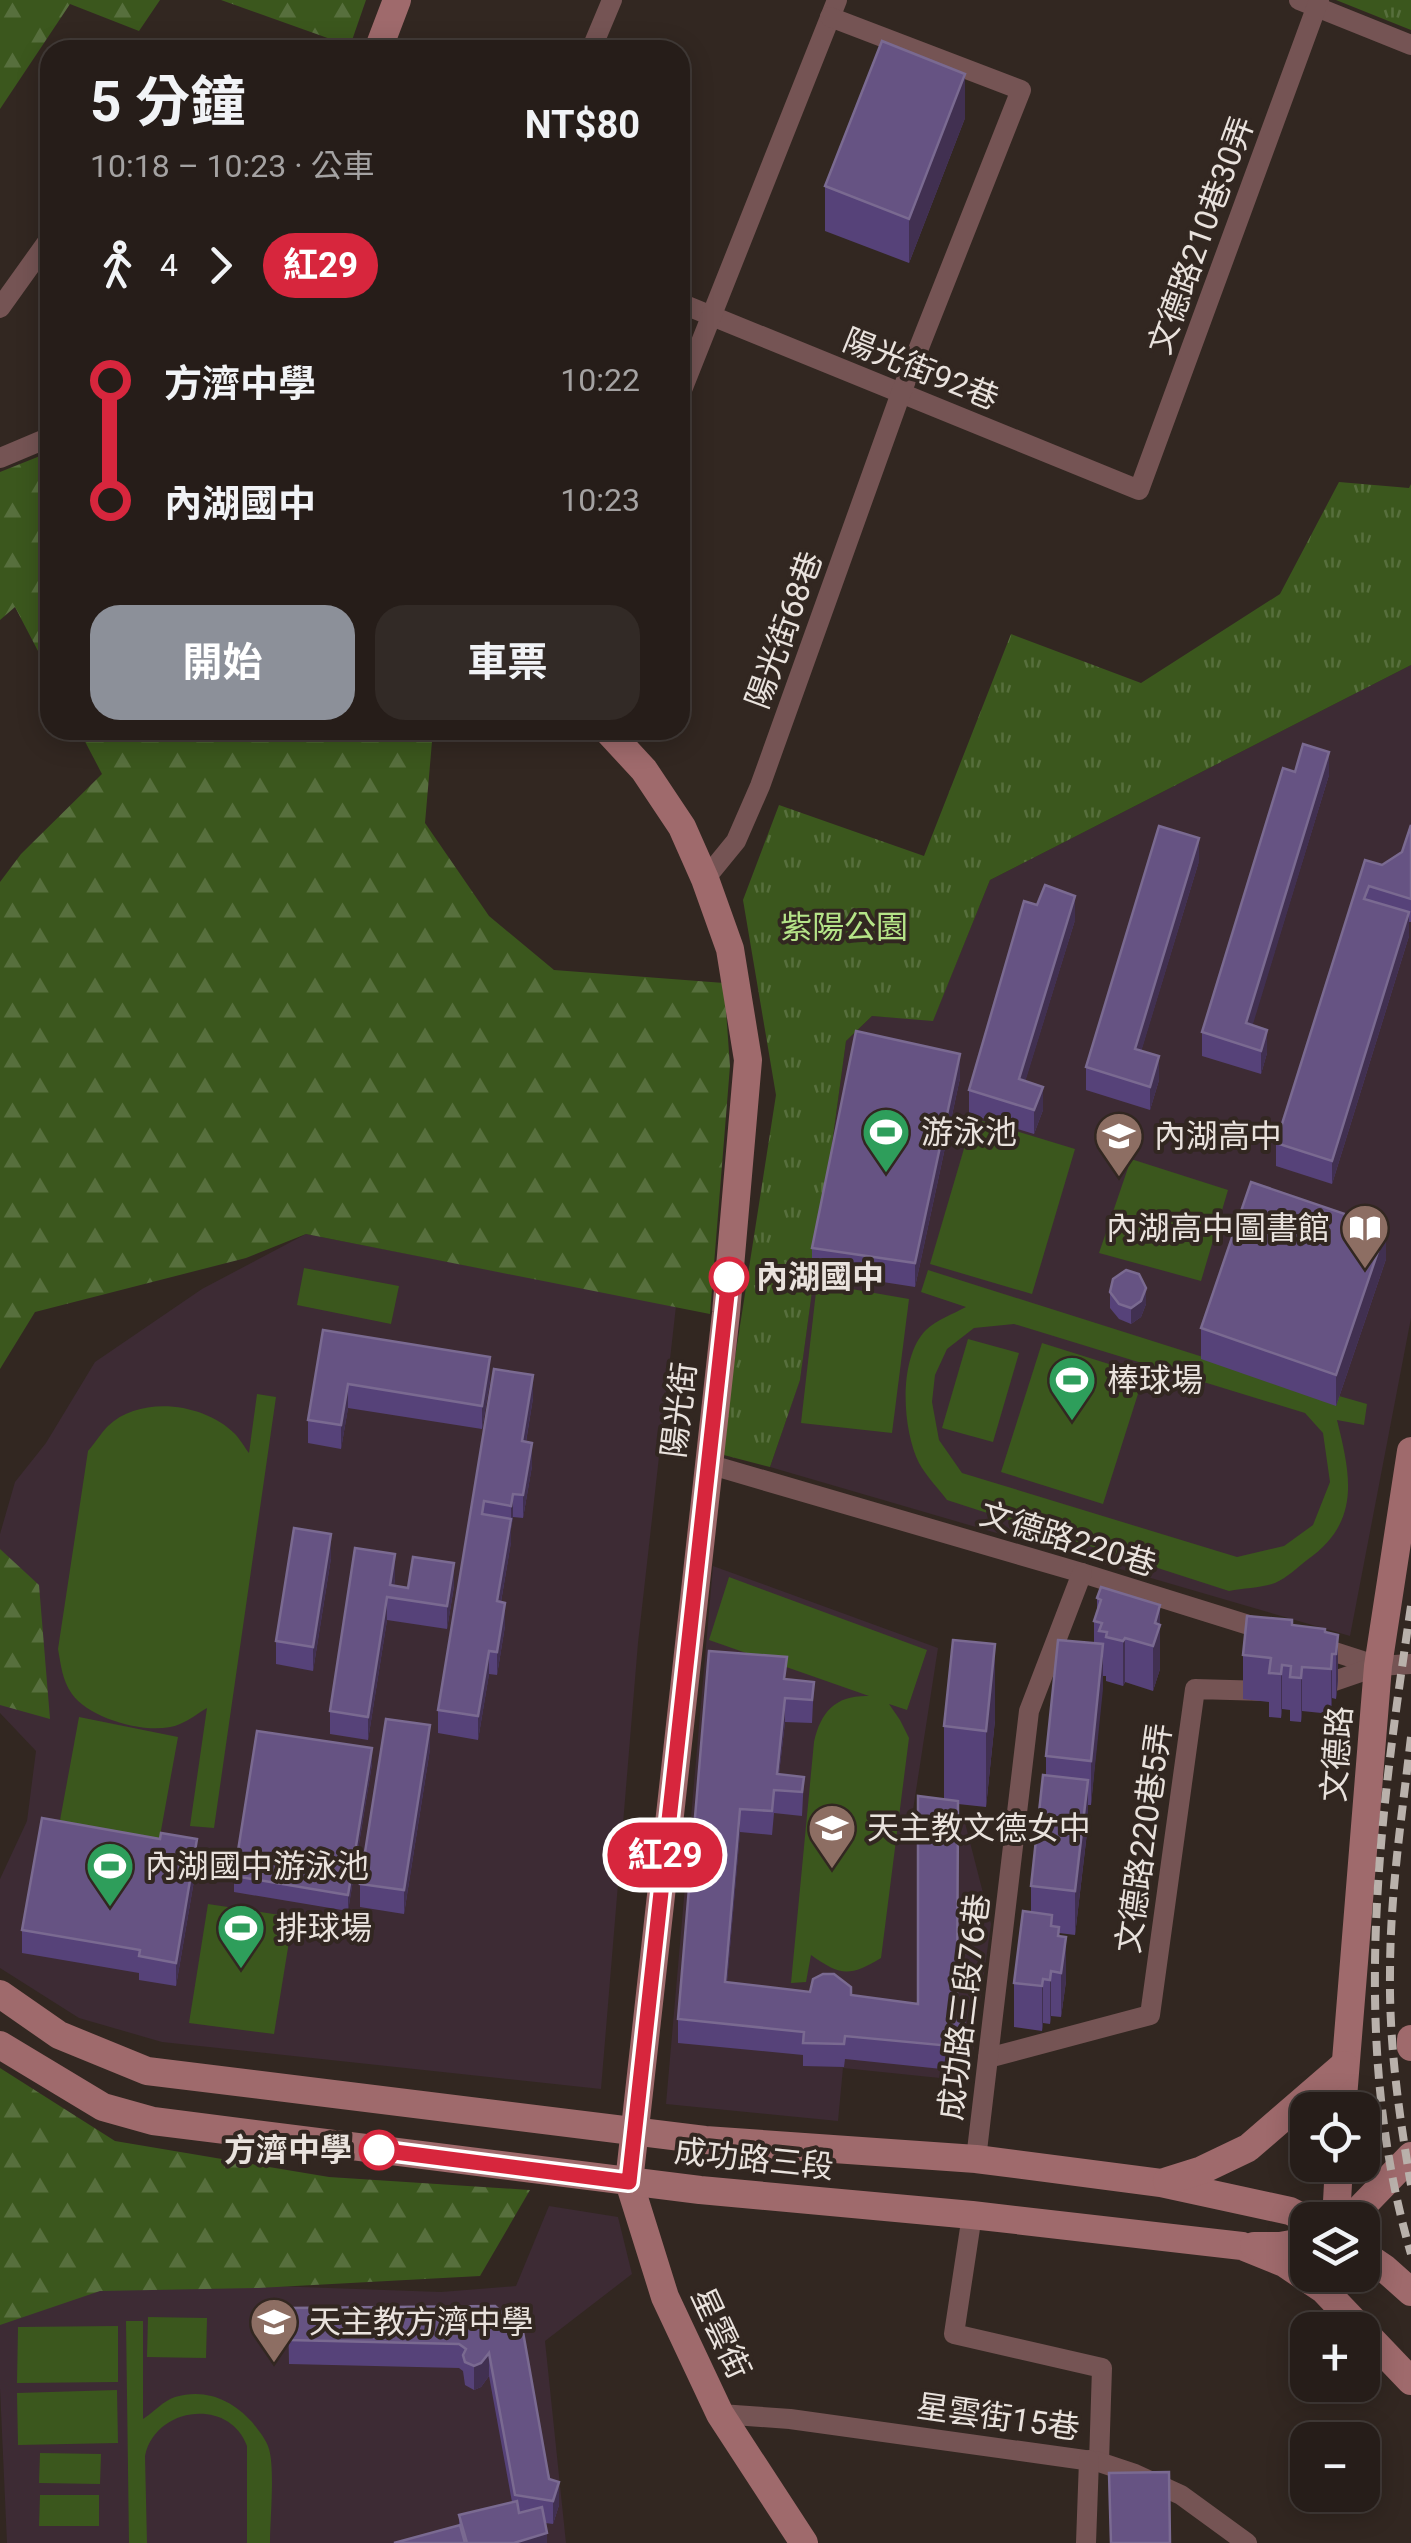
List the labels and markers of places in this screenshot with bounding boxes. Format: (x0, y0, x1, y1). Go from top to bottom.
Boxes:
sports icon: 游泳池 (860, 1106, 912, 1174)
school or university icon: 內湖高中 (1093, 1110, 1145, 1178)
place label: 游泳池 (921, 1113, 1017, 1151)
place label: 內湖高中 (1154, 1117, 1282, 1155)
library icon: 內湖高中圖書館 (1339, 1202, 1391, 1270)
place label: 內湖高中圖書館 (1106, 1209, 1330, 1247)
marker: 內湖國中 (710, 1258, 748, 1296)
place label: 內湖國中 (756, 1258, 884, 1296)
sports icon: 棒球場 (1046, 1354, 1098, 1422)
place label: 棒球場 (1107, 1361, 1203, 1399)
school or university icon: 天主教文德女中 (806, 1802, 858, 1870)
place label: 天主教文德女中 (867, 1809, 1091, 1847)
sports icon: 內湖國中游泳池 (84, 1840, 136, 1908)
place label: 內湖國中游泳池 (145, 1847, 369, 1885)
sports icon: 排球場 (215, 1902, 267, 1970)
place label: 排球場 (276, 1909, 372, 1947)
place label: 方濟中學 (224, 2131, 352, 2169)
marker: 方濟中學 (360, 2131, 398, 2169)
school or university icon: 天主教方濟中學 (248, 2296, 300, 2364)
place label: 天主教方濟中學 (309, 2303, 533, 2341)

